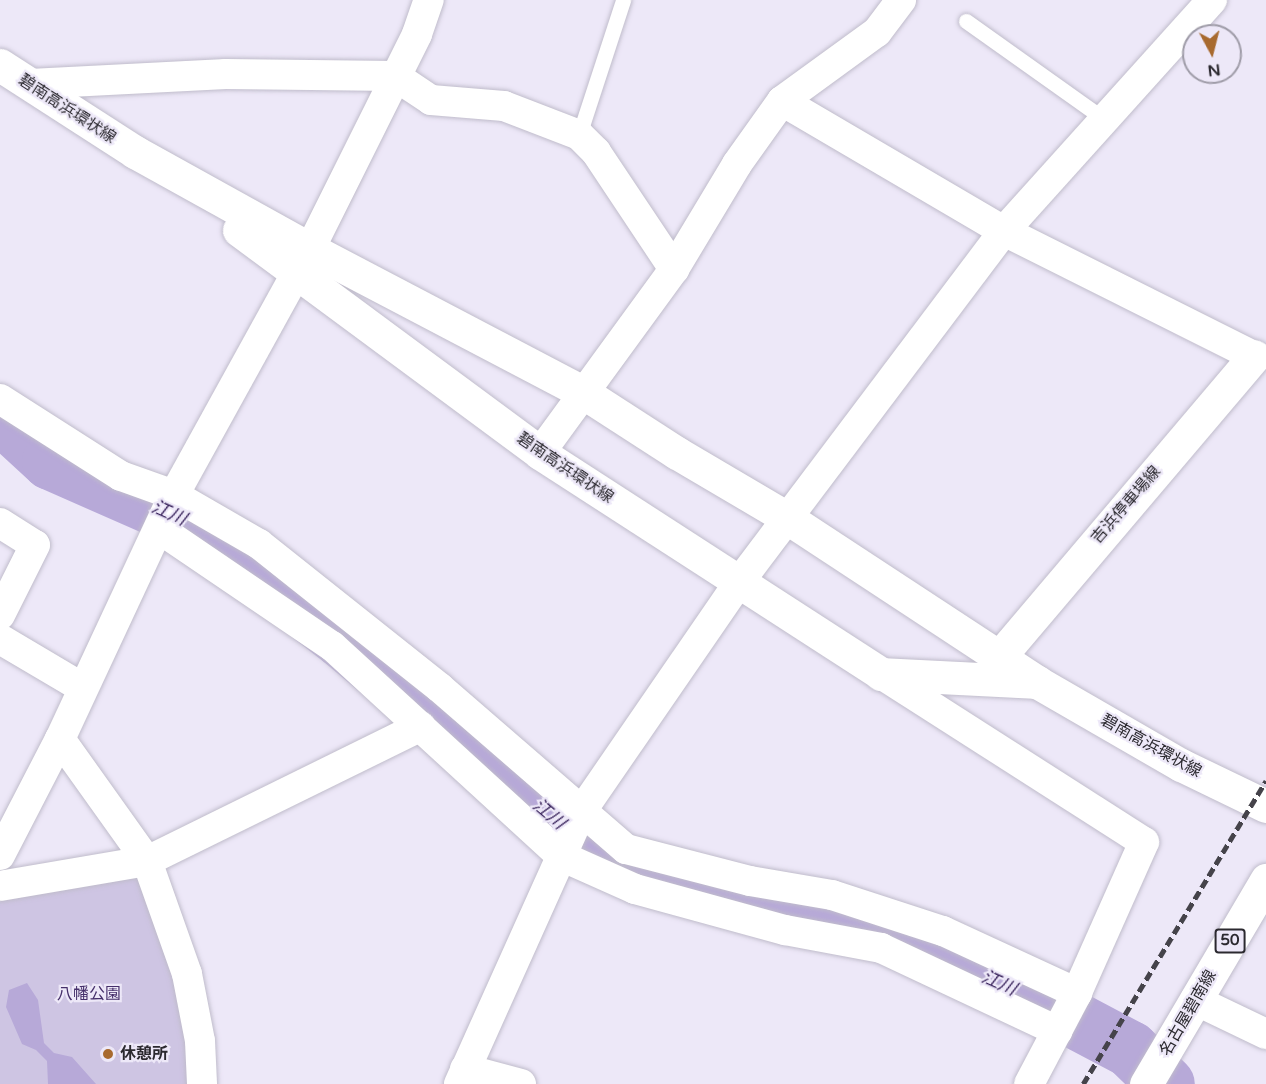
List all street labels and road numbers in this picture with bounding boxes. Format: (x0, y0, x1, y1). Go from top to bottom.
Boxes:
street label: 碧南高浜環状線 (15, 70, 119, 148)
street label: 碧南高浜環状線 (513, 429, 617, 507)
street label: 吉浜停車場線 (1087, 462, 1165, 548)
street label: 碧南高浜環状線 (1097, 710, 1205, 782)
road number: 50 (1214, 929, 1246, 953)
street label: 名古屋碧南線 (1156, 967, 1220, 1059)

